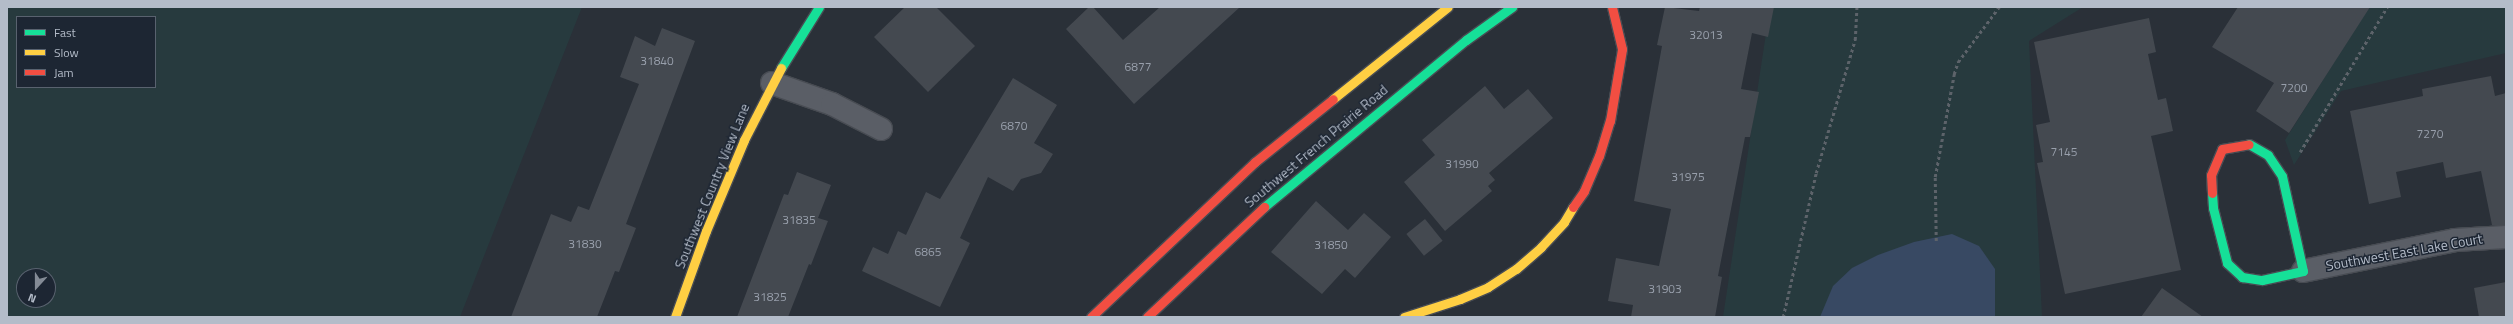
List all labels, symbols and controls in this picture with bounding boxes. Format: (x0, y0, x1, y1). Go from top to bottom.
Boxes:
legend (16, 16, 156, 88)
text: Fast (54, 23, 76, 42)
house number: 32013 (1689, 28, 1723, 42)
text: Slow (54, 43, 79, 62)
house number: 31840 (640, 54, 674, 68)
house number: 6877 (1125, 60, 1151, 74)
text: Jam (54, 63, 74, 82)
street label: Southwest French Prairie Road (1241, 81, 1391, 211)
house number: 7200 (2281, 81, 2307, 95)
street label: Southwest Country View Lane (671, 101, 753, 271)
house number: 6870 (1001, 119, 1027, 133)
house number: 7270 (2417, 127, 2443, 141)
house number: 7145 (2051, 145, 2077, 159)
house number: 31990 (1445, 157, 1479, 171)
house number: 31975 (1671, 170, 1705, 184)
house number: 31835 (782, 213, 816, 227)
street label: Southwest East Lake Court (2324, 230, 2484, 274)
house number: 31830 (568, 237, 602, 251)
house number: 31850 (1314, 238, 1348, 252)
house number: 6865 (915, 245, 941, 259)
north arrow (16, 268, 56, 308)
house number: 31903 (1648, 282, 1682, 296)
text: N (26, 289, 38, 307)
house number: 31825 (753, 290, 787, 304)

